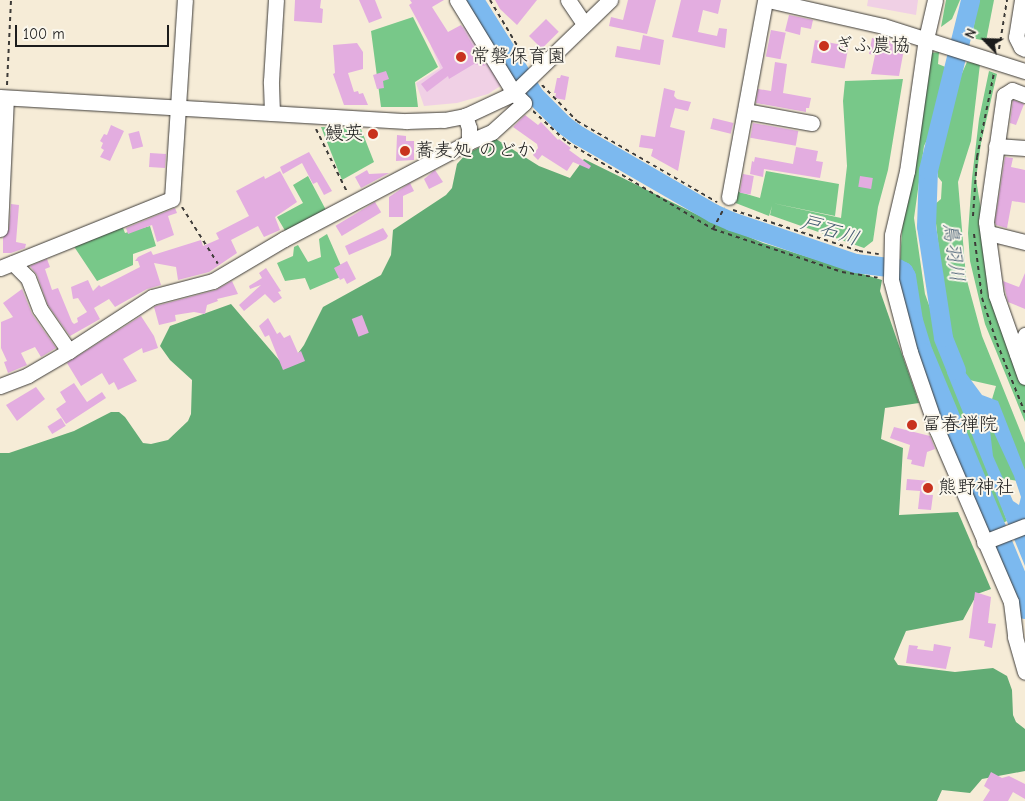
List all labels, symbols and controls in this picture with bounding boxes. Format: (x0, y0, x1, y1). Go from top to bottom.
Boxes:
scale bar (18, 15, 171, 47)
north arrow (960, 15, 1010, 65)
text: 100 m (23, 25, 65, 43)
text: N (961, 26, 980, 41)
place label: ぎふ農協 (834, 35, 910, 57)
marker: ぎふ農協 (818, 40, 830, 52)
place label: 常磐保育園 (471, 46, 566, 68)
marker: 常磐保育園 (455, 51, 467, 63)
place label: 鰻英 (325, 123, 363, 145)
marker: 鰻英 (367, 128, 379, 140)
place label: 蕎麦処 のどか (415, 140, 535, 162)
marker: 蕎麦処 のどか (399, 145, 411, 157)
water label: 戸石川 (798, 209, 862, 251)
water label: 鳥羽川 (938, 221, 970, 283)
place label: 冨春禅院 (922, 414, 998, 436)
marker: 冨春禅院 (906, 419, 918, 431)
place label: 熊野神社 (938, 477, 1014, 499)
marker: 熊野神社 (922, 482, 934, 494)

